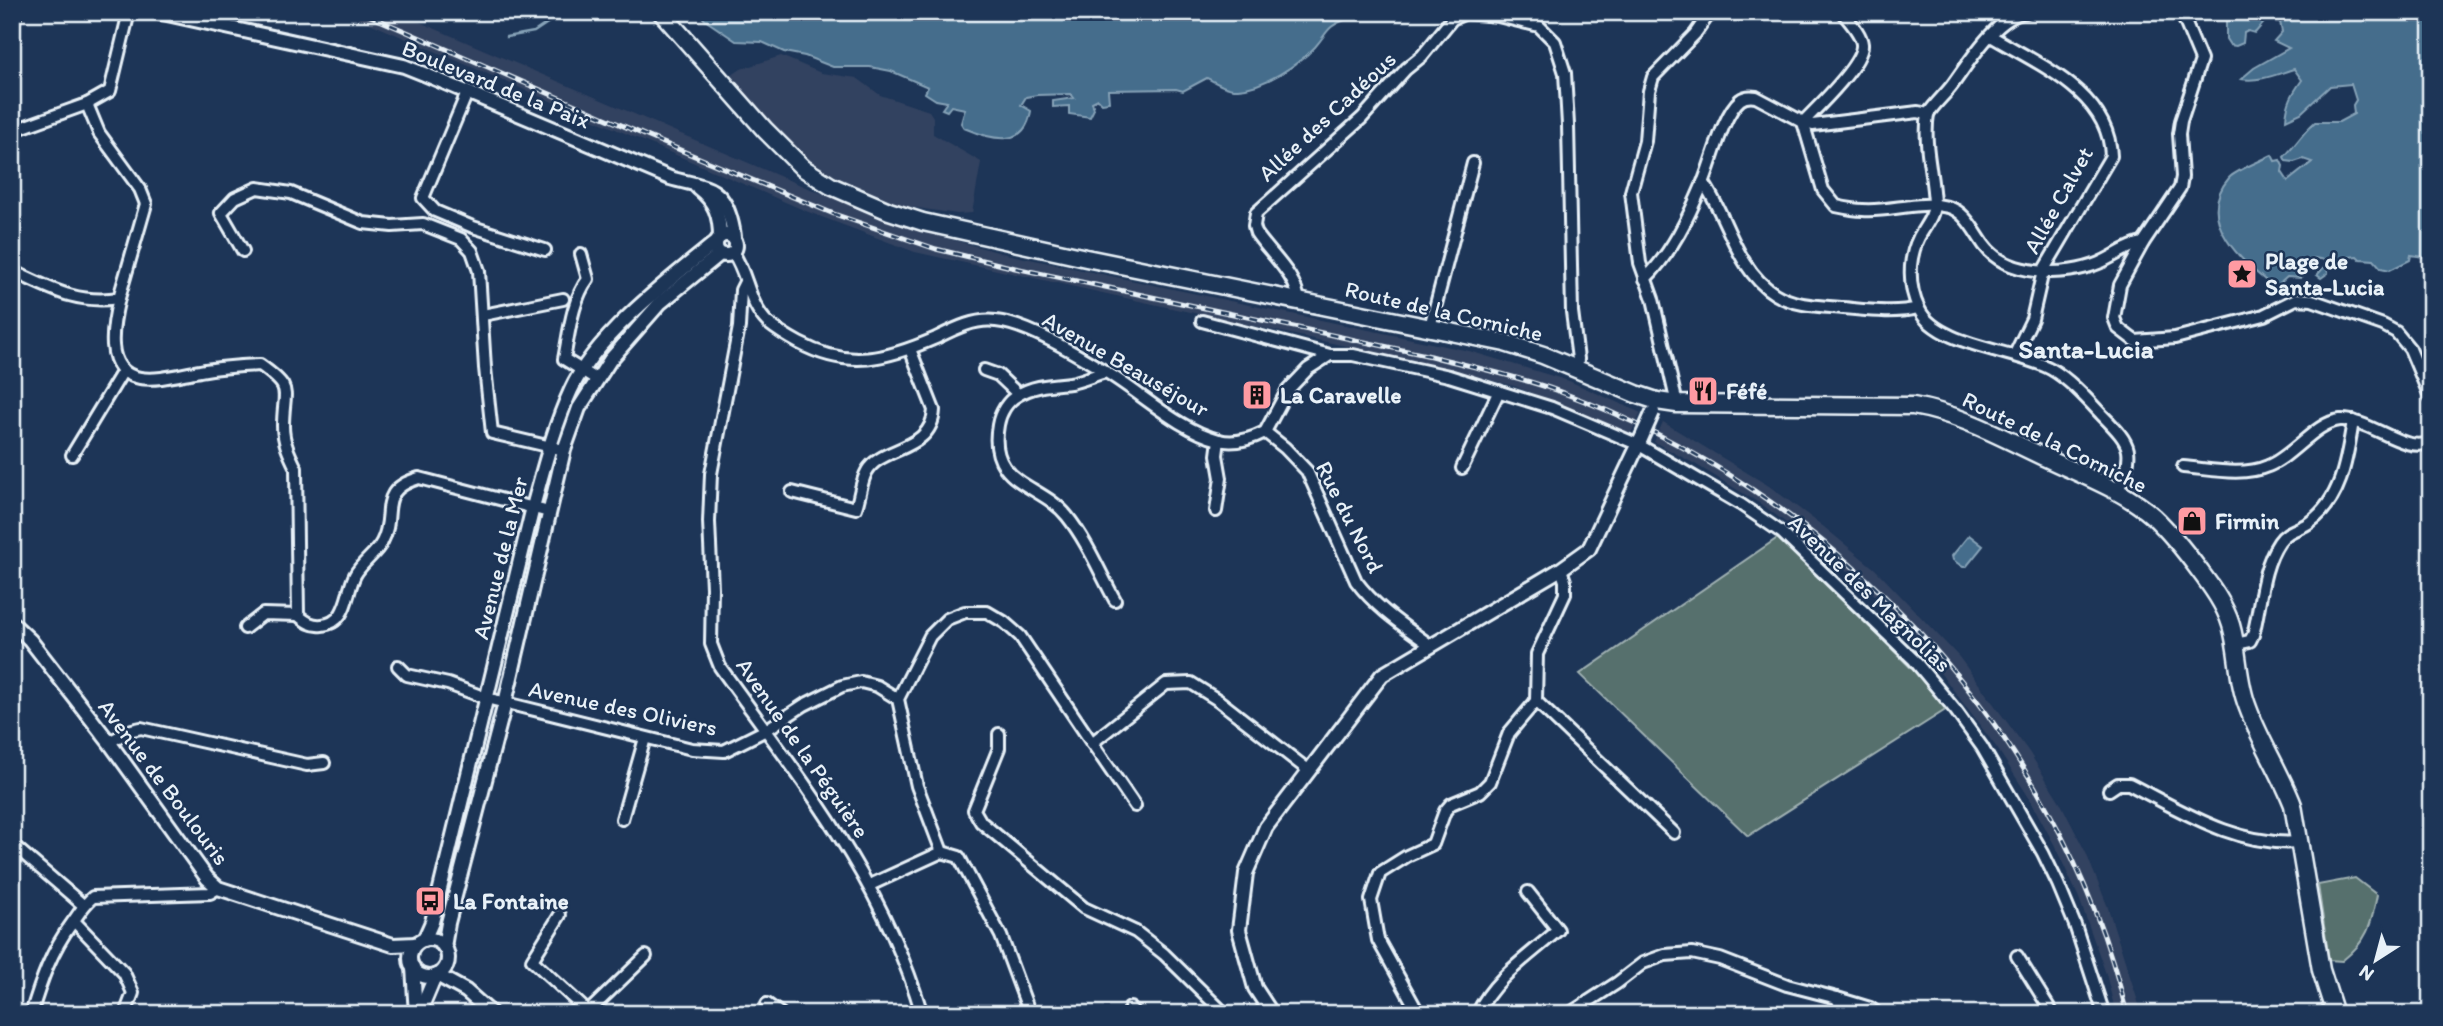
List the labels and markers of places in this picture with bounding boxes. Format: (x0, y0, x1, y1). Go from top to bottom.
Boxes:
place label: Plage de Santa-Lucia (2265, 247, 2385, 301)
place icon: Plage de Santa-Lucia (2225, 257, 2259, 291)
restaurant icon: Féfé (1686, 374, 1720, 408)
place label: Féfé (1726, 377, 1767, 405)
building icon: La Caravelle (1240, 378, 1274, 412)
place label: La Caravelle (1280, 381, 1402, 409)
shop icon: Firmin (2175, 504, 2209, 538)
place label: Firmin (2215, 507, 2280, 535)
bus stop icon: La Fontaine (413, 884, 447, 918)
place label: La Fontaine (453, 887, 569, 915)

